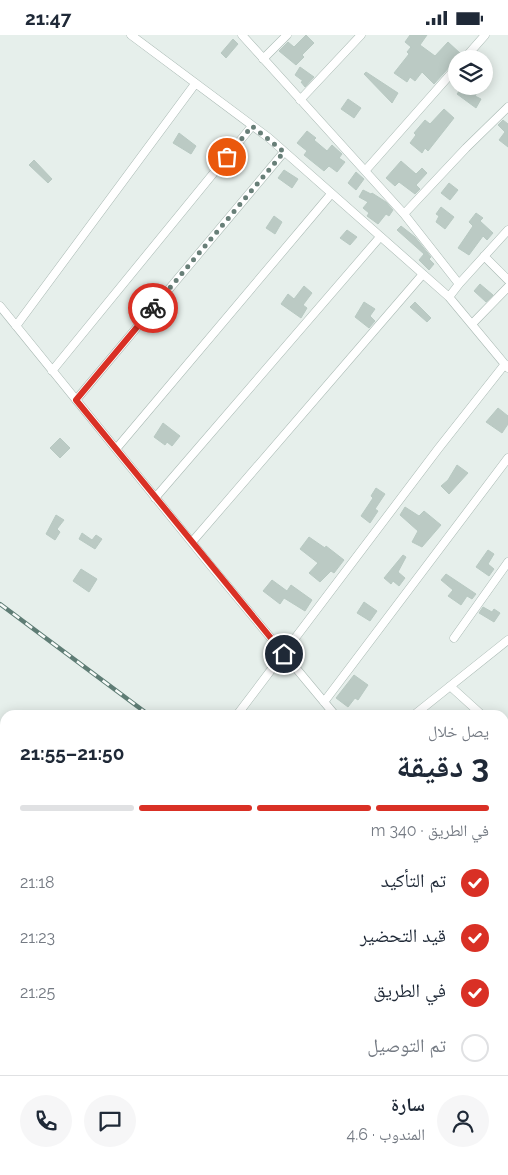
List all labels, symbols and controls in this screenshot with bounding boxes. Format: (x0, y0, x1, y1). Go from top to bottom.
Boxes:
text: 21:47 (25, 7, 71, 29)
map controls (448, 50, 493, 95)
button: layers (448, 50, 493, 95)
pin (206, 136, 248, 178)
icon: bag (213, 143, 241, 171)
courier (128, 283, 178, 333)
icon: bike (139, 294, 167, 322)
pin (263, 633, 305, 675)
icon: home (270, 640, 298, 668)
text: يصل خلال (428, 722, 489, 741)
text: 21:50–21:55 (20, 742, 124, 764)
text: 3 دقيقة (396, 747, 489, 784)
text: في الطريق · 340 m (371, 821, 489, 840)
text: تم التأكيد (381, 869, 446, 891)
icon: check (461, 869, 489, 897)
text: 21:18 (20, 873, 55, 892)
text: قيد التحضير (360, 924, 446, 946)
icon: check (461, 924, 489, 952)
text: 21:23 (20, 928, 55, 947)
text: في الطريق (373, 979, 446, 1001)
icon: check (461, 979, 489, 1007)
text: 21:25 (20, 983, 55, 1002)
text: تم التوصيل (367, 1034, 446, 1056)
text: سارة (391, 1093, 425, 1115)
button: phone (20, 1095, 72, 1147)
button: chat (84, 1095, 136, 1147)
button: person (437, 1095, 489, 1147)
text: المندوب · 4.6 (346, 1125, 425, 1144)

